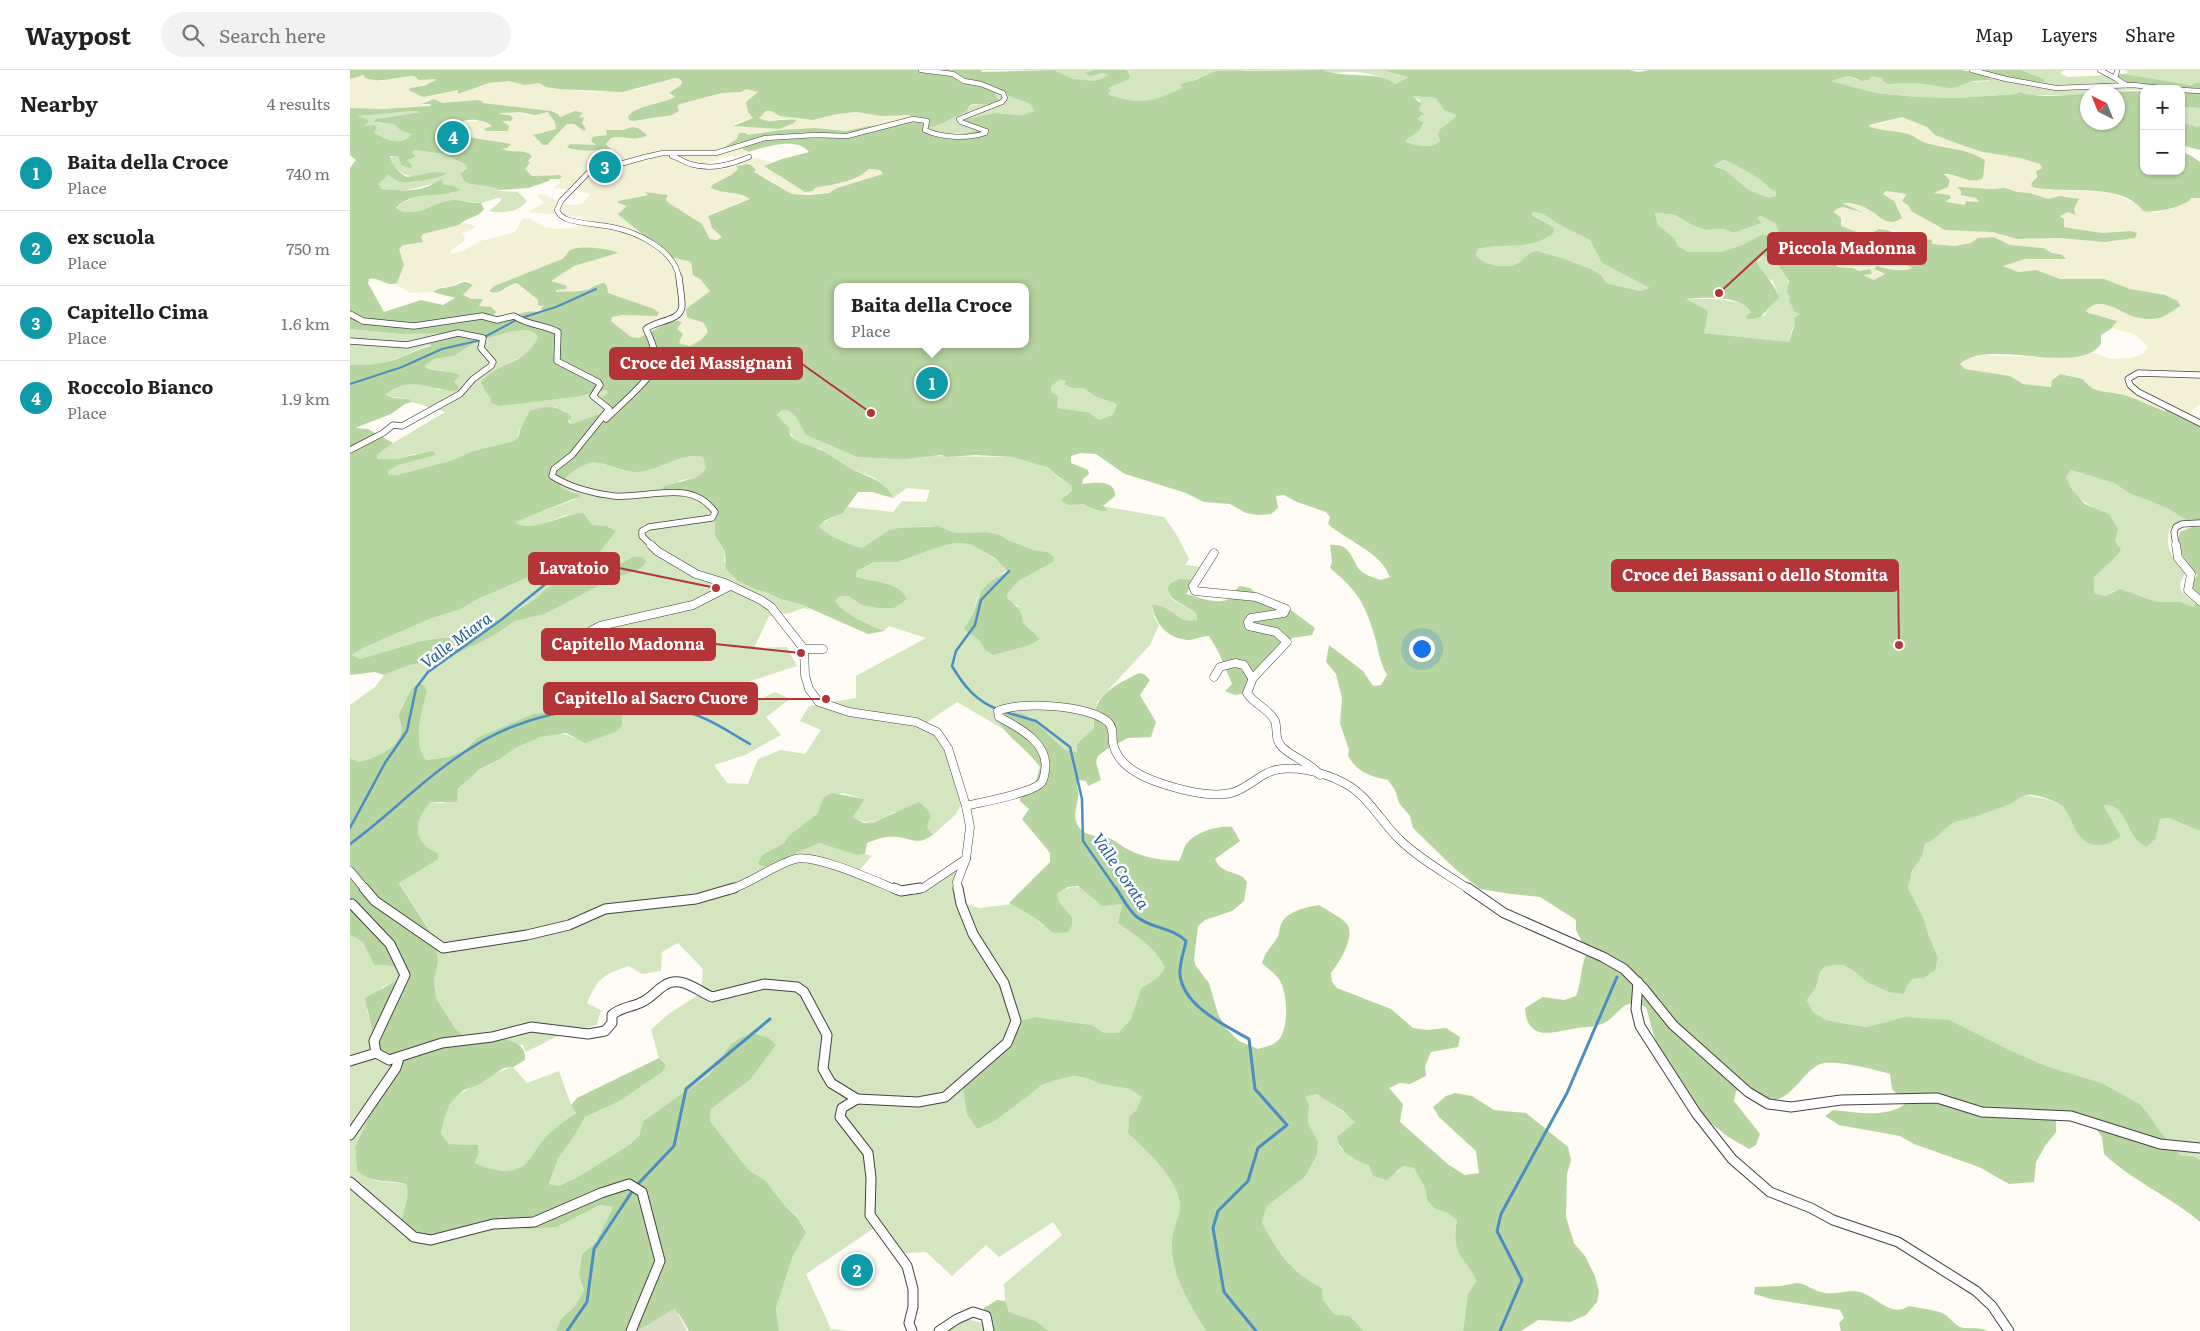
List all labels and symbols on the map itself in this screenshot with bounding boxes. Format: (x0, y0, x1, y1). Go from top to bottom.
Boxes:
north arrow (2080, 85, 2125, 130)
pin: 4 (437, 118, 469, 156)
pin: 3 (589, 148, 621, 186)
callout: Piccola Madonna (1768, 233, 1926, 264)
text: Piccola Madonna (1778, 235, 1917, 259)
callout: Croce dei Massignani (610, 348, 802, 379)
text: Croce dei Massignani (620, 350, 792, 374)
pin: 1 (916, 364, 948, 402)
callout: Lavatoio (529, 553, 619, 584)
text: Lavatoio (539, 555, 609, 579)
callout: Croce dei Bassani o dello Stomita (1612, 560, 1898, 591)
text: Croce dei Bassani o dello Stomita (1622, 562, 1889, 586)
water label: Valle Miara (415, 605, 497, 673)
callout: Capitello Madonna (542, 629, 715, 660)
text: Capitello Madonna (551, 631, 705, 655)
your location (1409, 636, 1435, 662)
callout: Capitello al Sacro Cuore (544, 683, 757, 714)
text: Capitello al Sacro Cuore (554, 685, 748, 709)
water label: Valle Corata (1087, 828, 1157, 914)
pin: 2 (841, 1251, 873, 1289)

